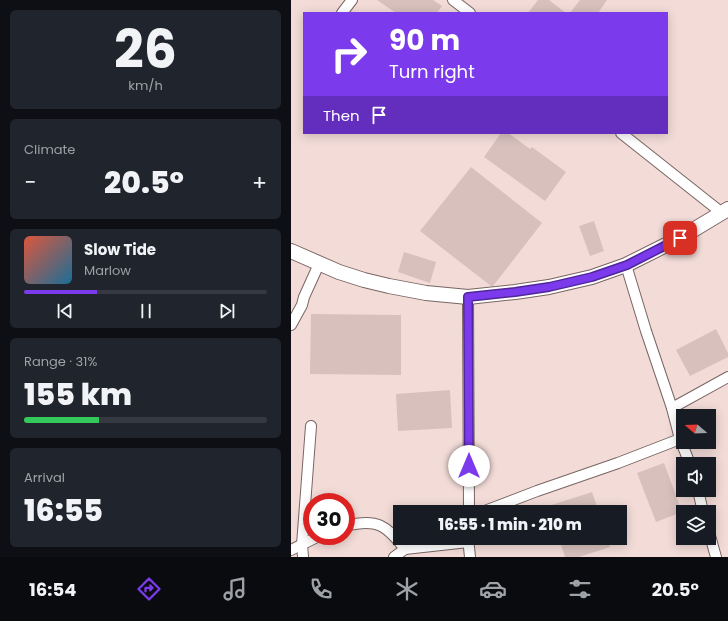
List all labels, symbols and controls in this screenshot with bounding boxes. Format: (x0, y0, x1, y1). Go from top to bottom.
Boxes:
text: 26 (114, 13, 177, 86)
text: 90 m (389, 21, 460, 60)
icon: right (323, 28, 375, 80)
text: Turn right (389, 59, 475, 84)
text: km/h (128, 76, 163, 95)
icon: arrive (368, 104, 390, 126)
text: Then (323, 105, 360, 126)
text: Climate (24, 140, 75, 159)
text: 20.5° (104, 161, 184, 204)
text: − (24, 167, 36, 198)
text: + (252, 167, 267, 198)
pin (663, 221, 697, 255)
icon: arrive (669, 227, 691, 249)
text: Slow Tide (84, 239, 156, 260)
text: Marlow (84, 261, 131, 280)
icon: previous (54, 300, 76, 322)
icon: pause (135, 300, 157, 322)
icon: next (216, 300, 238, 322)
text: Range · 31% (24, 352, 97, 371)
text: 155 km (24, 373, 132, 416)
north arrow (676, 409, 716, 449)
map controls (676, 409, 716, 545)
position arrow (448, 445, 490, 487)
button: sound (676, 457, 716, 497)
text: Arrival (24, 468, 65, 487)
text: 16:55 (24, 489, 103, 532)
speed limit sign: 30 (303, 493, 355, 545)
button: layers (676, 505, 716, 545)
text: 16:55 · 1 min · 210 m (438, 514, 582, 535)
icon: directions (135, 575, 163, 603)
icon: music (221, 575, 249, 603)
icon: phone (307, 575, 335, 603)
icon: climate (393, 575, 421, 603)
icon: car (479, 575, 507, 603)
icon: filters (566, 575, 594, 603)
text: 16:54 (29, 577, 76, 602)
text: 20.5° (652, 577, 699, 602)

